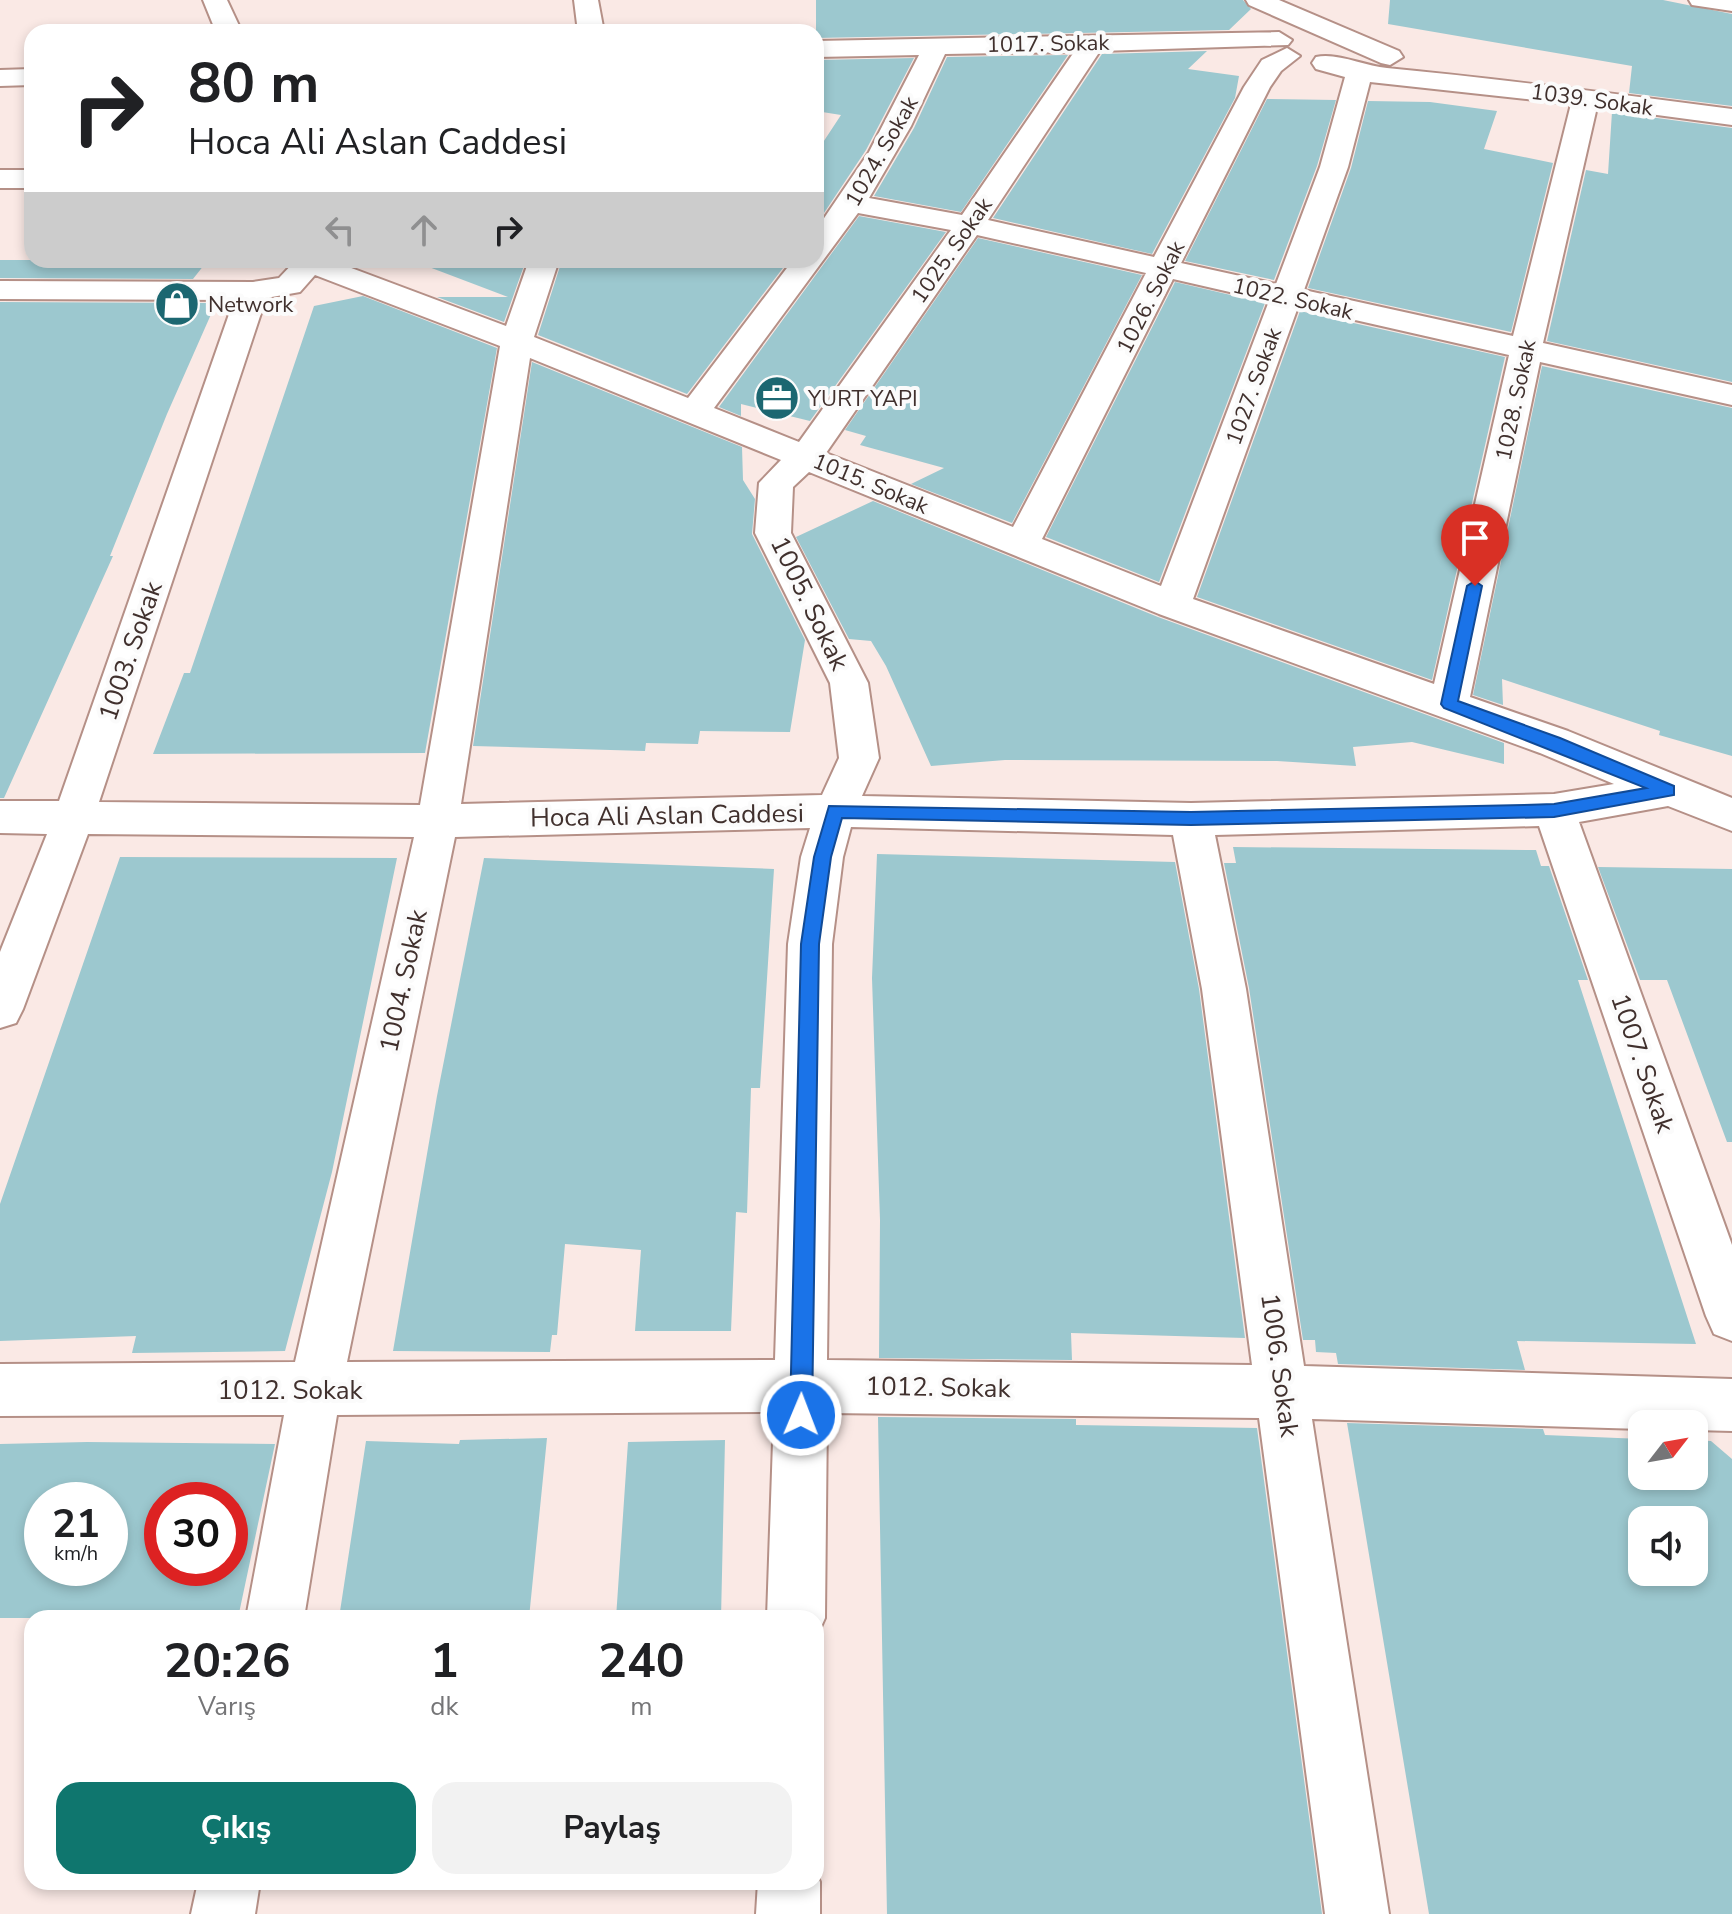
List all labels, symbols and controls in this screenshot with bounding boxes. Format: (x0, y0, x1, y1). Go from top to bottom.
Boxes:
street label: 1017. Sokak (986, 28, 1111, 60)
text: 80 m (188, 45, 319, 122)
icon: right (56, 56, 160, 160)
street label: 1039. Sokak (1529, 77, 1656, 124)
street label: 1024. Sokak (838, 90, 926, 212)
text: Hoca Ali Aslan Caddesi (188, 118, 567, 167)
street label: 1025. Sokak (904, 191, 1000, 309)
icon: left (318, 208, 362, 252)
icon: ahead (402, 208, 446, 252)
icon: right (486, 208, 530, 252)
street label: 1026. Sokak (1110, 235, 1193, 359)
street label: 1022. Sokak (1230, 271, 1357, 328)
shop icon: Network (153, 280, 201, 328)
place label: Network (208, 290, 294, 320)
street label: 1027. Sokak (1219, 323, 1289, 449)
street label: 1028. Sokak (1489, 336, 1544, 463)
office icon: YURT YAPI (753, 374, 801, 422)
place label: YURT YAPI (807, 384, 918, 414)
street label: 1015. Sokak (808, 446, 934, 522)
pin (1441, 504, 1509, 586)
icon: arrive (1453, 516, 1497, 560)
street label: 1005. Sokak (762, 530, 858, 677)
street label: 1003. Sokak (90, 576, 171, 725)
street label: Hoca Ali Aslan Caddesi (530, 796, 804, 835)
street label: 1004. Sokak (371, 906, 436, 1056)
street label: 1007. Sokak (1602, 989, 1683, 1138)
street label: 1006. Sokak (1252, 1291, 1307, 1440)
street label: 1012. Sokak (865, 1369, 1012, 1406)
street label: 1012. Sokak (217, 1373, 364, 1408)
position arrow (759, 1373, 843, 1457)
north arrow (1628, 1410, 1708, 1490)
map controls (1628, 1410, 1708, 1586)
speed limit sign: 30 (144, 1482, 248, 1586)
text: 21 (52, 1497, 100, 1551)
button: sound (1628, 1506, 1708, 1586)
text: km/h (54, 1540, 98, 1567)
text: 20:26 (163, 1628, 291, 1694)
text: 1 (430, 1628, 459, 1694)
text: 240 (598, 1628, 685, 1694)
text: Varış (198, 1689, 256, 1724)
text: dk (430, 1689, 458, 1724)
text: m (630, 1689, 652, 1724)
button: Çıkış (56, 1782, 416, 1874)
button: Paylaş (432, 1782, 792, 1874)

